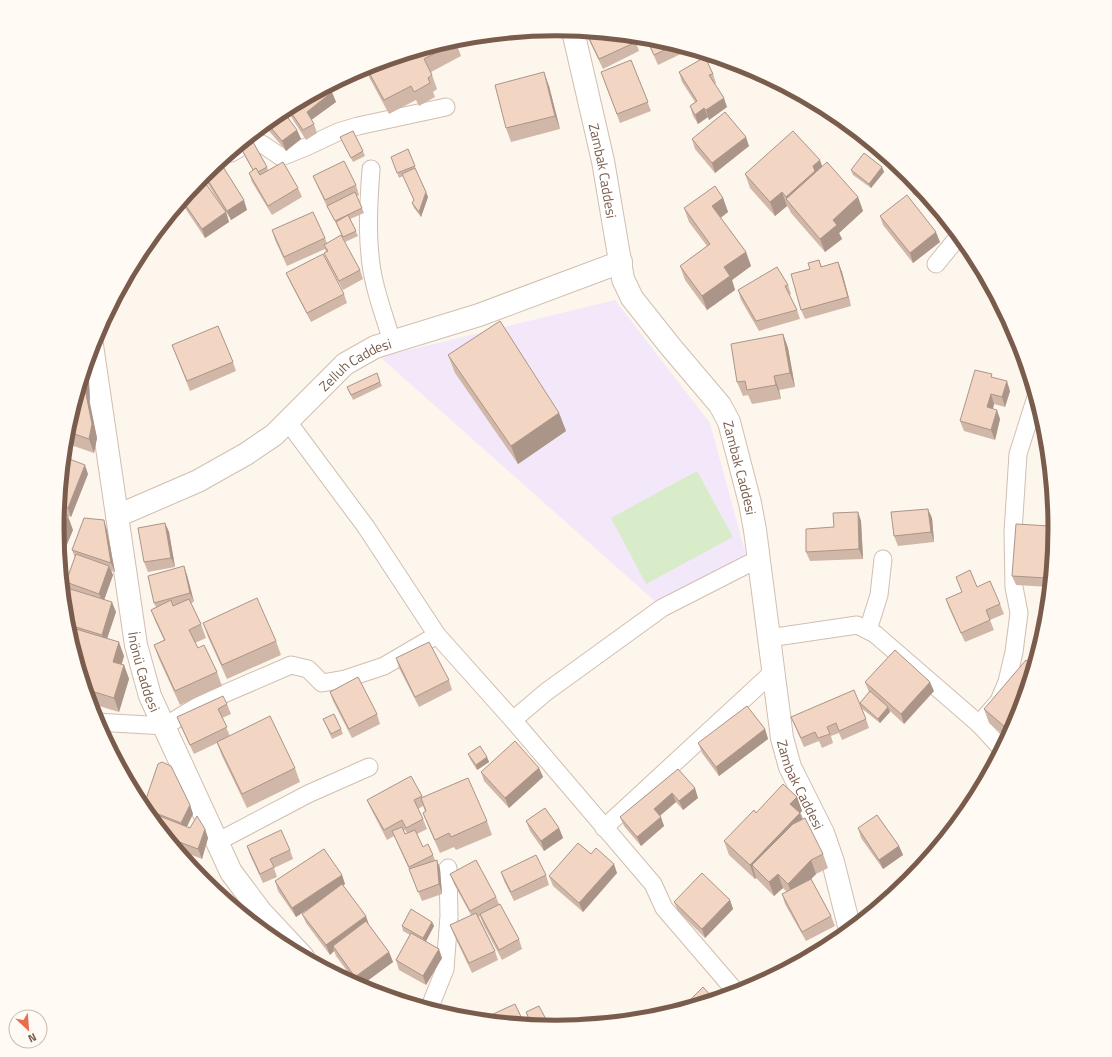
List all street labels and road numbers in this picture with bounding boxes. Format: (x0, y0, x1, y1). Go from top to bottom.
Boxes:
street label: Zambak Caddesi (584, 121, 623, 220)
street label: Zelluh Caddesi (313, 332, 394, 396)
street label: Zambak Caddesi (719, 418, 762, 516)
street label: İnönü Caddesi (124, 630, 166, 715)
street label: Zambak Caddesi (772, 737, 830, 833)

